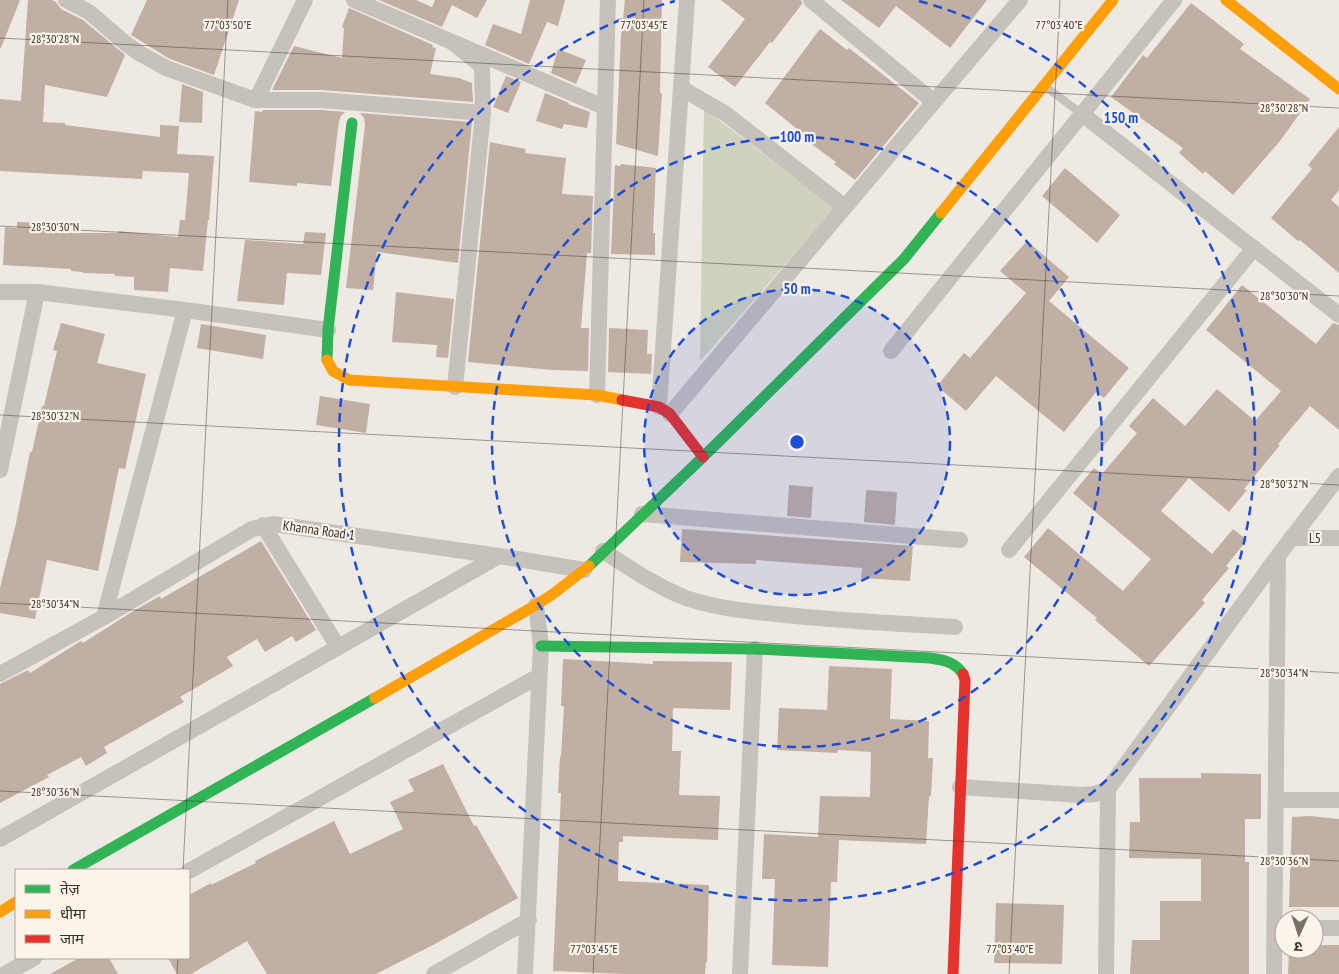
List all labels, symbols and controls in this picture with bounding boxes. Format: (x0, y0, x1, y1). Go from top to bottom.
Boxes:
text: 77°03'50"E (204, 17, 252, 32)
text: 77°03'45"E (620, 17, 668, 32)
text: 77°03'40"E (1035, 17, 1083, 32)
text: 28°30'28"N (31, 31, 79, 46)
text: 28°30'28"N (1260, 100, 1308, 115)
text: 150 m (1104, 108, 1138, 127)
text: 100 m (780, 127, 814, 146)
text: 28°30'30"N (31, 219, 79, 234)
text: 50 m (783, 279, 811, 298)
text: 28°30'30"N (1260, 288, 1308, 303)
text: 28°30'32"N (31, 408, 79, 423)
centre of rings (788, 433, 806, 451)
text: 28°30'32"N (1260, 476, 1308, 491)
street label: Khanna Road 1 (282, 516, 356, 544)
street label: L5 (1309, 529, 1321, 547)
text: 28°30'34"N (31, 596, 79, 611)
text: 28°30'34"N (1260, 665, 1308, 680)
text: 28°30'36"N (31, 784, 79, 799)
text: 28°30'36"N (1260, 853, 1308, 868)
legend (15, 869, 190, 959)
text: तेज़ (60, 879, 81, 898)
text: धीमा (60, 904, 87, 923)
north arrow (1274, 909, 1324, 959)
text: जाम (60, 929, 85, 948)
text: उ (1293, 938, 1303, 956)
text: 77°03'45"E (570, 941, 618, 956)
text: 77°03'40"E (986, 941, 1034, 956)

